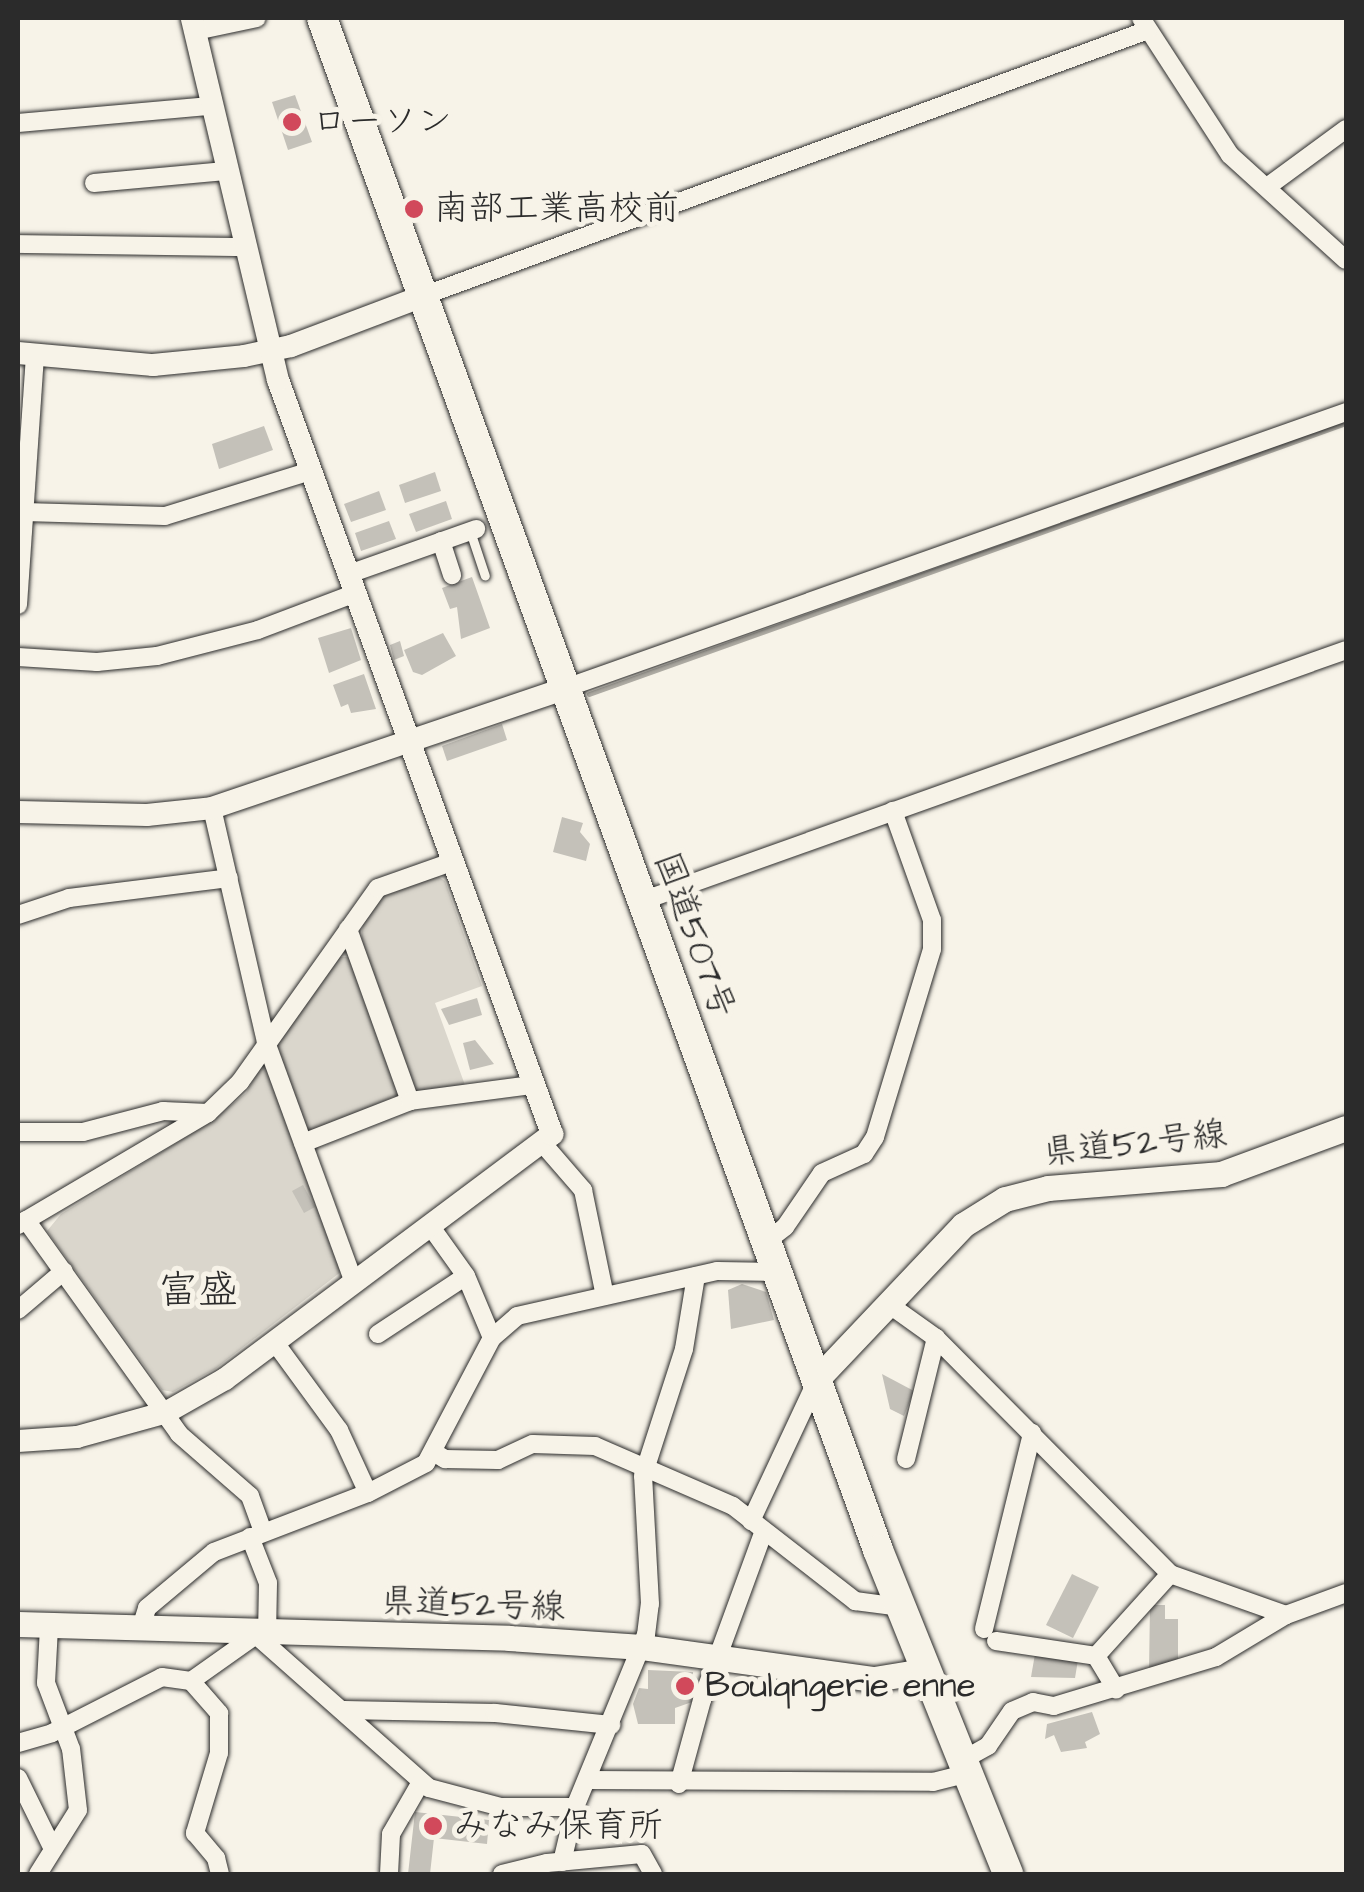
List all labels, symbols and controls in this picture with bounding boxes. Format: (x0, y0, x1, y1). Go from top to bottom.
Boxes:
place label: ローソン (312, 101, 452, 143)
marker: ローソン (281, 111, 303, 133)
place label: 南部工業高校前 (434, 188, 679, 230)
marker: 南部工業高校前 (403, 198, 425, 220)
street label: 国道507号 (645, 846, 743, 1024)
street label: 県道52号線 (1041, 1113, 1229, 1175)
district label: 富盛 (158, 1268, 238, 1316)
street label: 県道52号線 (380, 1581, 566, 1629)
place label: Boulqngerie enne (705, 1665, 976, 1707)
marker: Boulqngerie enne (674, 1675, 696, 1697)
place label: みなみ保育所 (453, 1805, 663, 1847)
marker: みなみ保育所 (422, 1815, 444, 1837)

